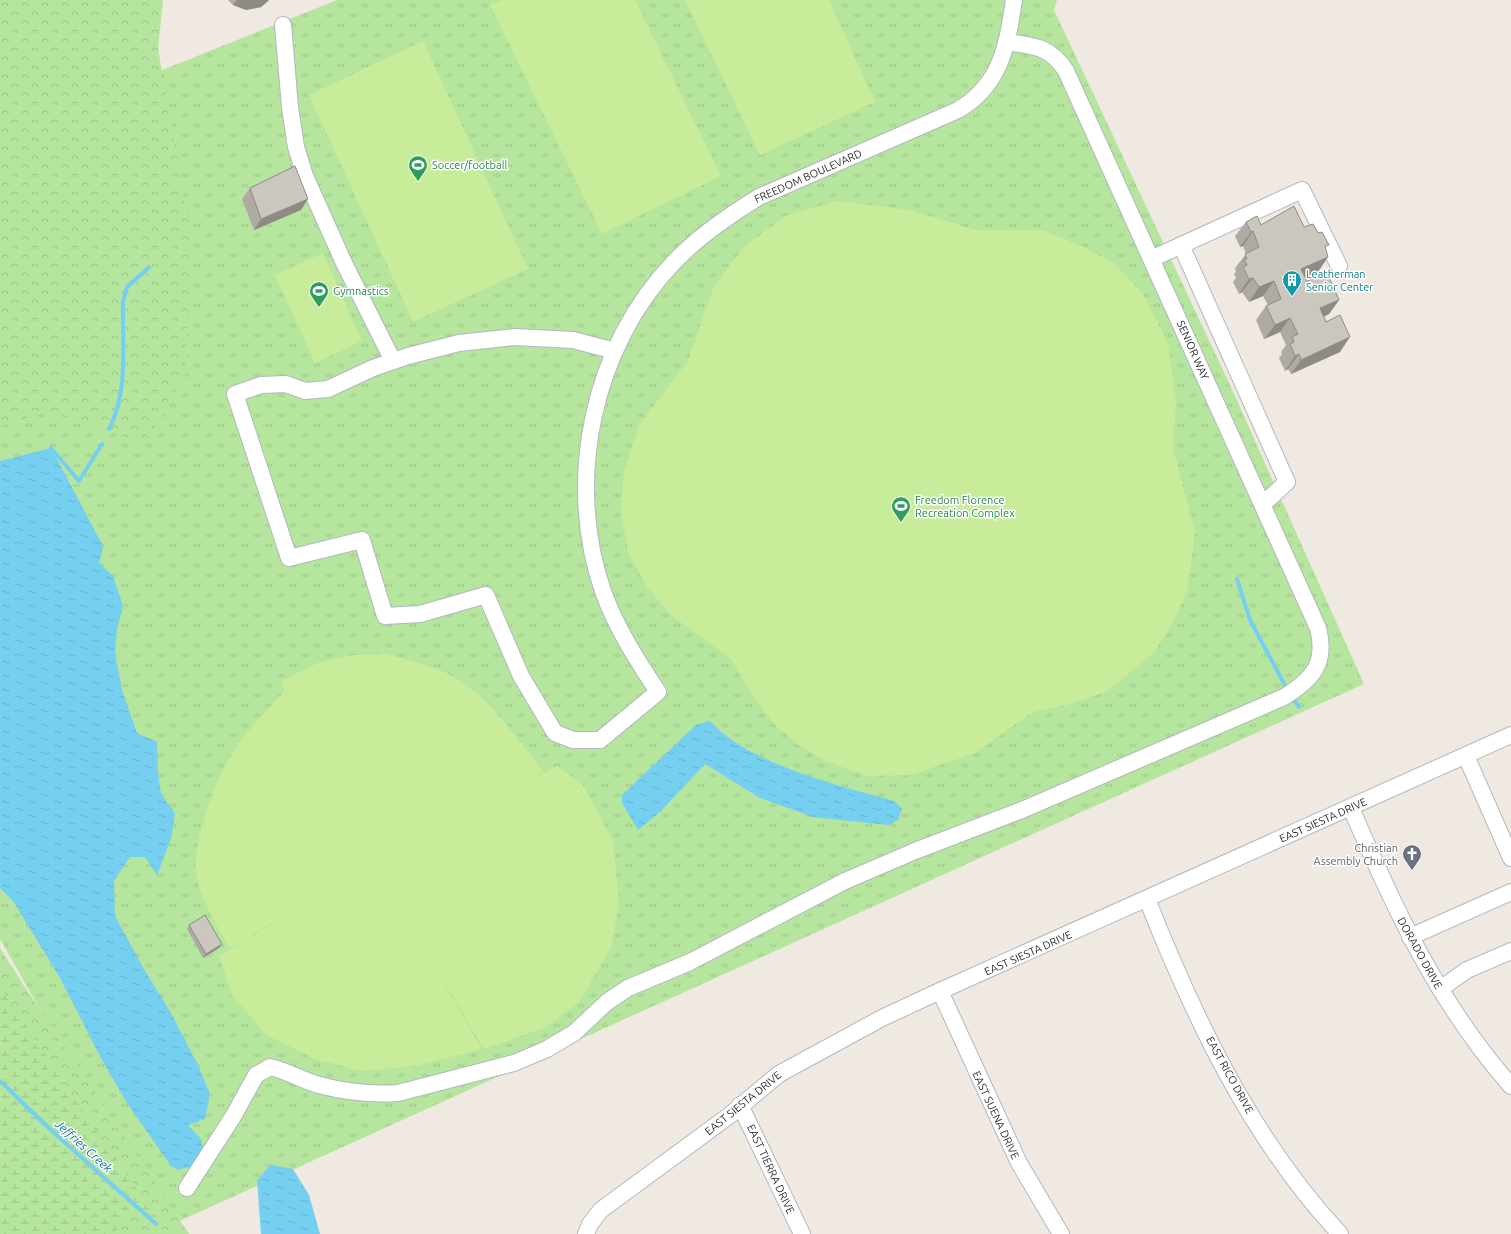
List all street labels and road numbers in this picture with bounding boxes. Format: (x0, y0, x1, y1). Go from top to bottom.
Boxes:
street label: FREEDOM BOULEVARD (752, 147, 864, 205)
street label: SENIOR WAY (1175, 319, 1212, 382)
street label: EAST SIESTA DRIVE (1277, 795, 1369, 845)
street label: DORADO DRIVE (1395, 915, 1445, 991)
street label: EAST SIESTA DRIVE (982, 928, 1074, 978)
street label: EAST RICO DRIVE (1204, 1034, 1256, 1116)
street label: EAST SIESTA DRIVE (703, 1069, 783, 1137)
street label: EAST SUENA DRIVE (970, 1069, 1022, 1161)
street label: EAST TIERRA DRIVE (745, 1122, 797, 1216)

